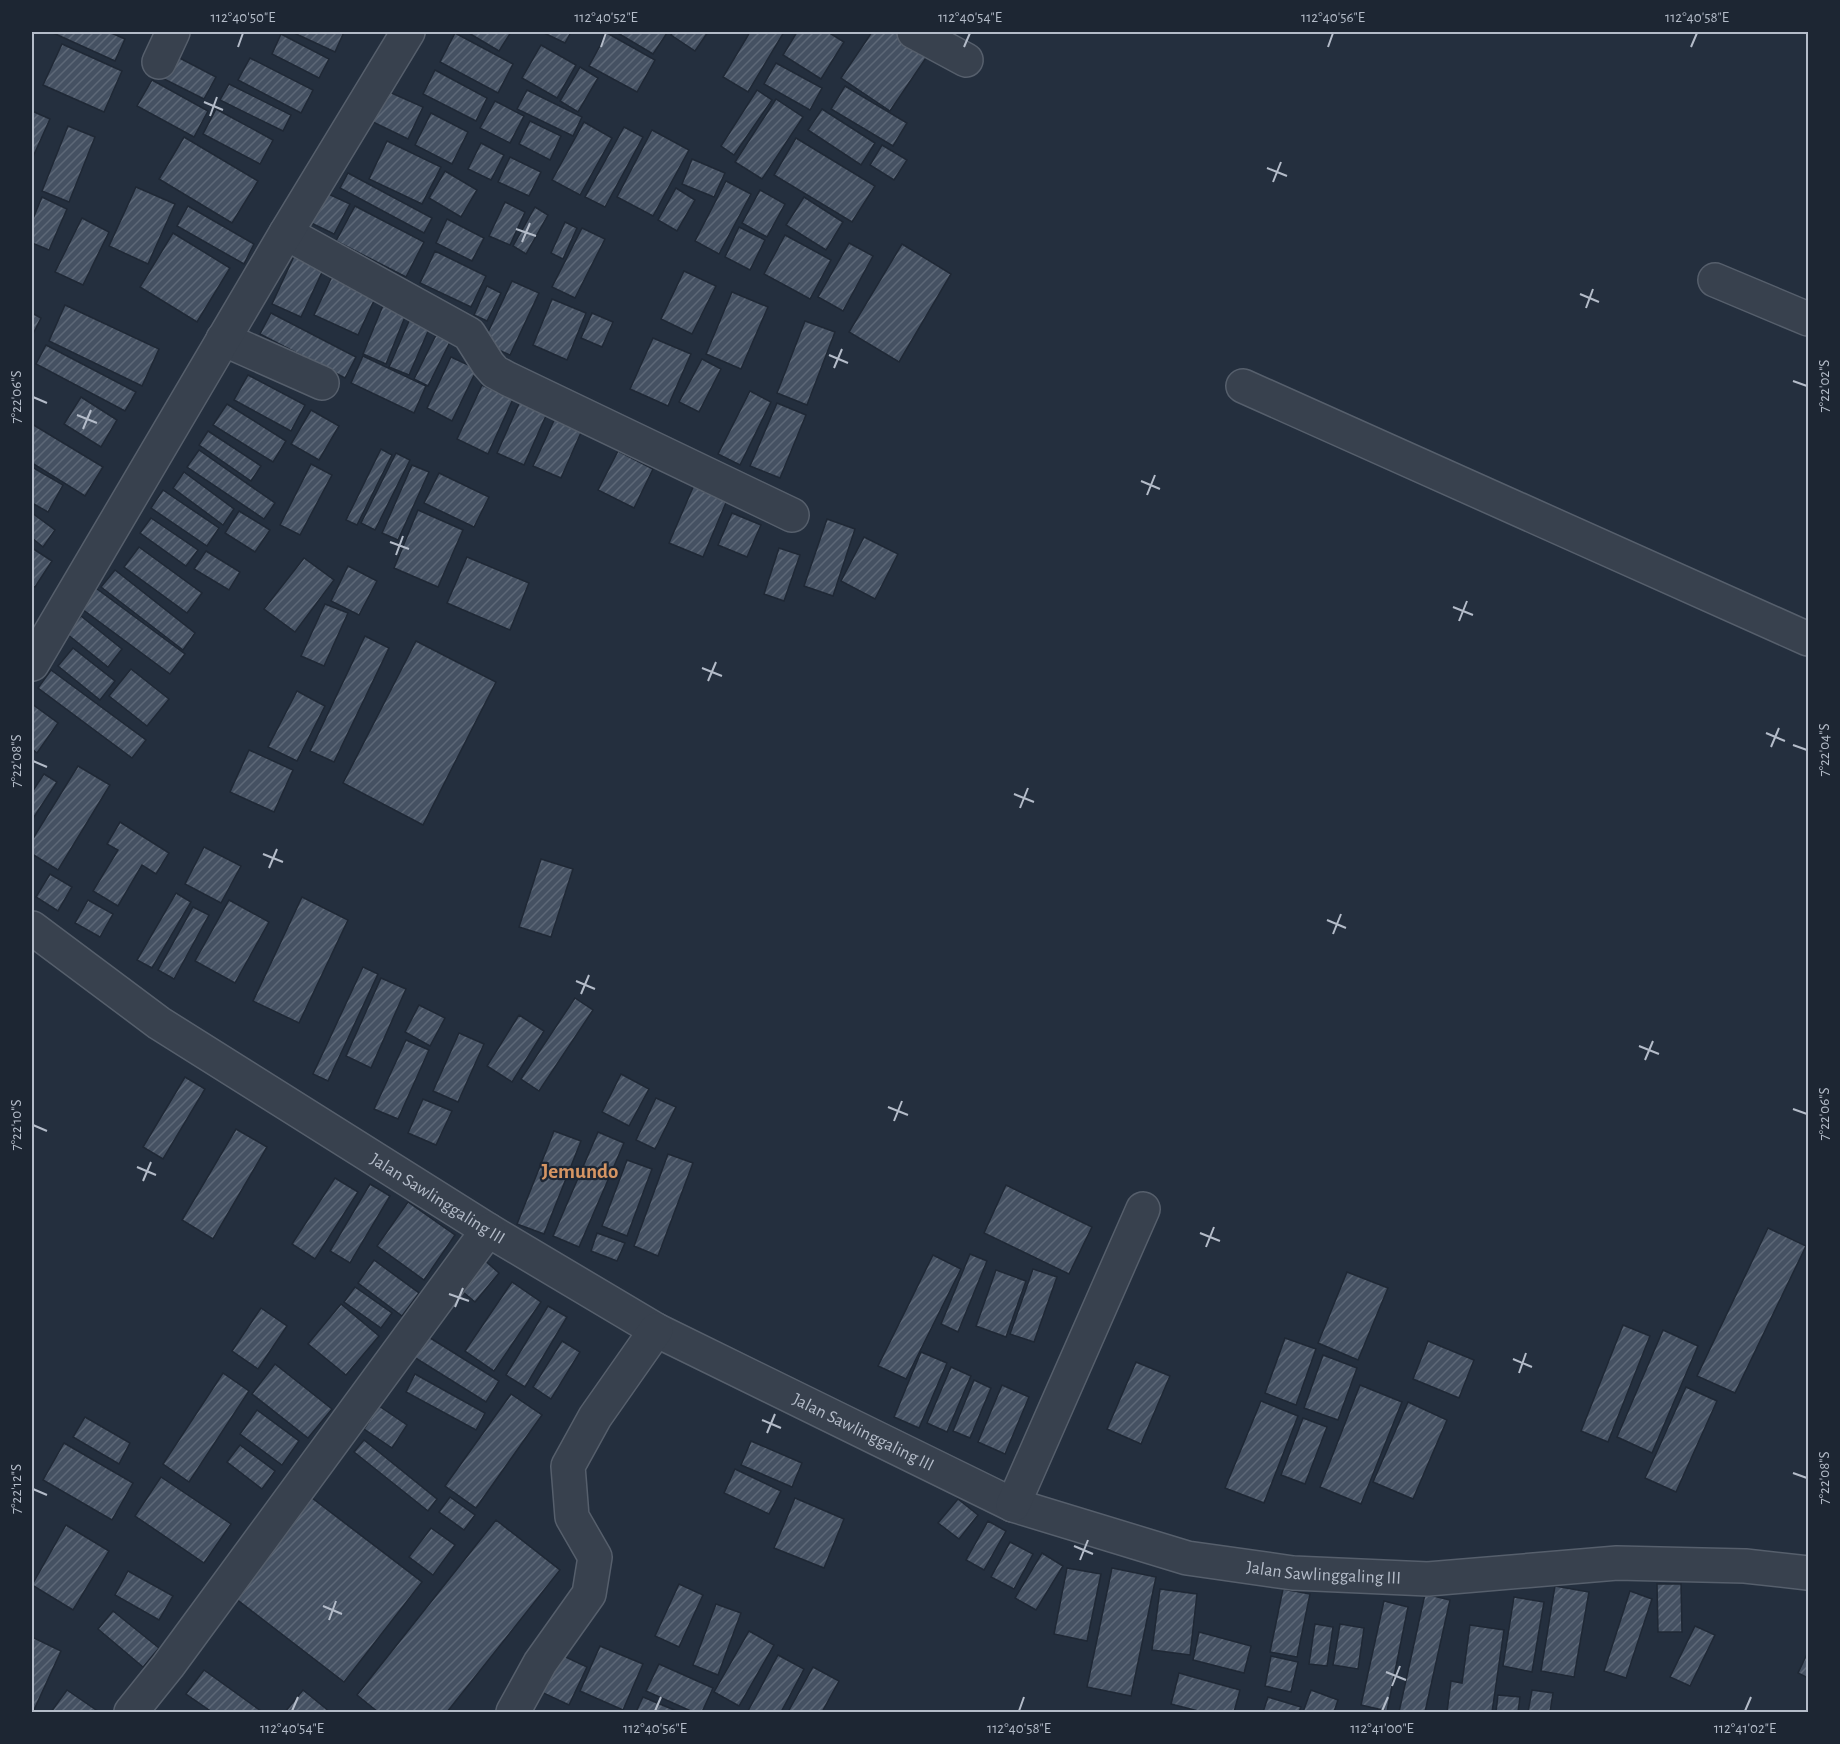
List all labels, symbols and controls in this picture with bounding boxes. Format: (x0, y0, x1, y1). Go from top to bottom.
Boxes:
text: 112°40'50"E (211, 10, 275, 25)
text: 112°40'52"E (574, 10, 638, 25)
text: 112°40'54"E (938, 10, 1002, 25)
text: 112°40'56"E (1301, 10, 1365, 25)
text: 112°40'58"E (1665, 10, 1729, 25)
text: 7°22'02"S (1817, 360, 1832, 412)
text: 7°22'06"S (9, 370, 24, 424)
text: 7°22'04"S (1817, 723, 1832, 777)
text: 7°22'08"S (9, 734, 24, 788)
text: 7°22'06"S (1817, 1087, 1832, 1141)
text: 7°22'10"S (9, 1099, 24, 1151)
street label: Jalan Sawlinggaling III (367, 1150, 508, 1248)
district label: Jemundo (542, 1161, 618, 1182)
street label: Jalan Sawlinggaling III (790, 1390, 937, 1475)
text: 7°22'08"S (1817, 1451, 1832, 1505)
text: 7°22'12"S (9, 1464, 24, 1514)
street label: Jalan Sawlinggaling III (1245, 1559, 1401, 1588)
text: 112°40'54"E (260, 1721, 324, 1736)
text: 112°40'56"E (623, 1721, 687, 1736)
text: 112°40'58"E (987, 1721, 1051, 1736)
text: 112°41'00"E (1350, 1721, 1414, 1736)
text: 112°41'02"E (1714, 1721, 1776, 1736)

